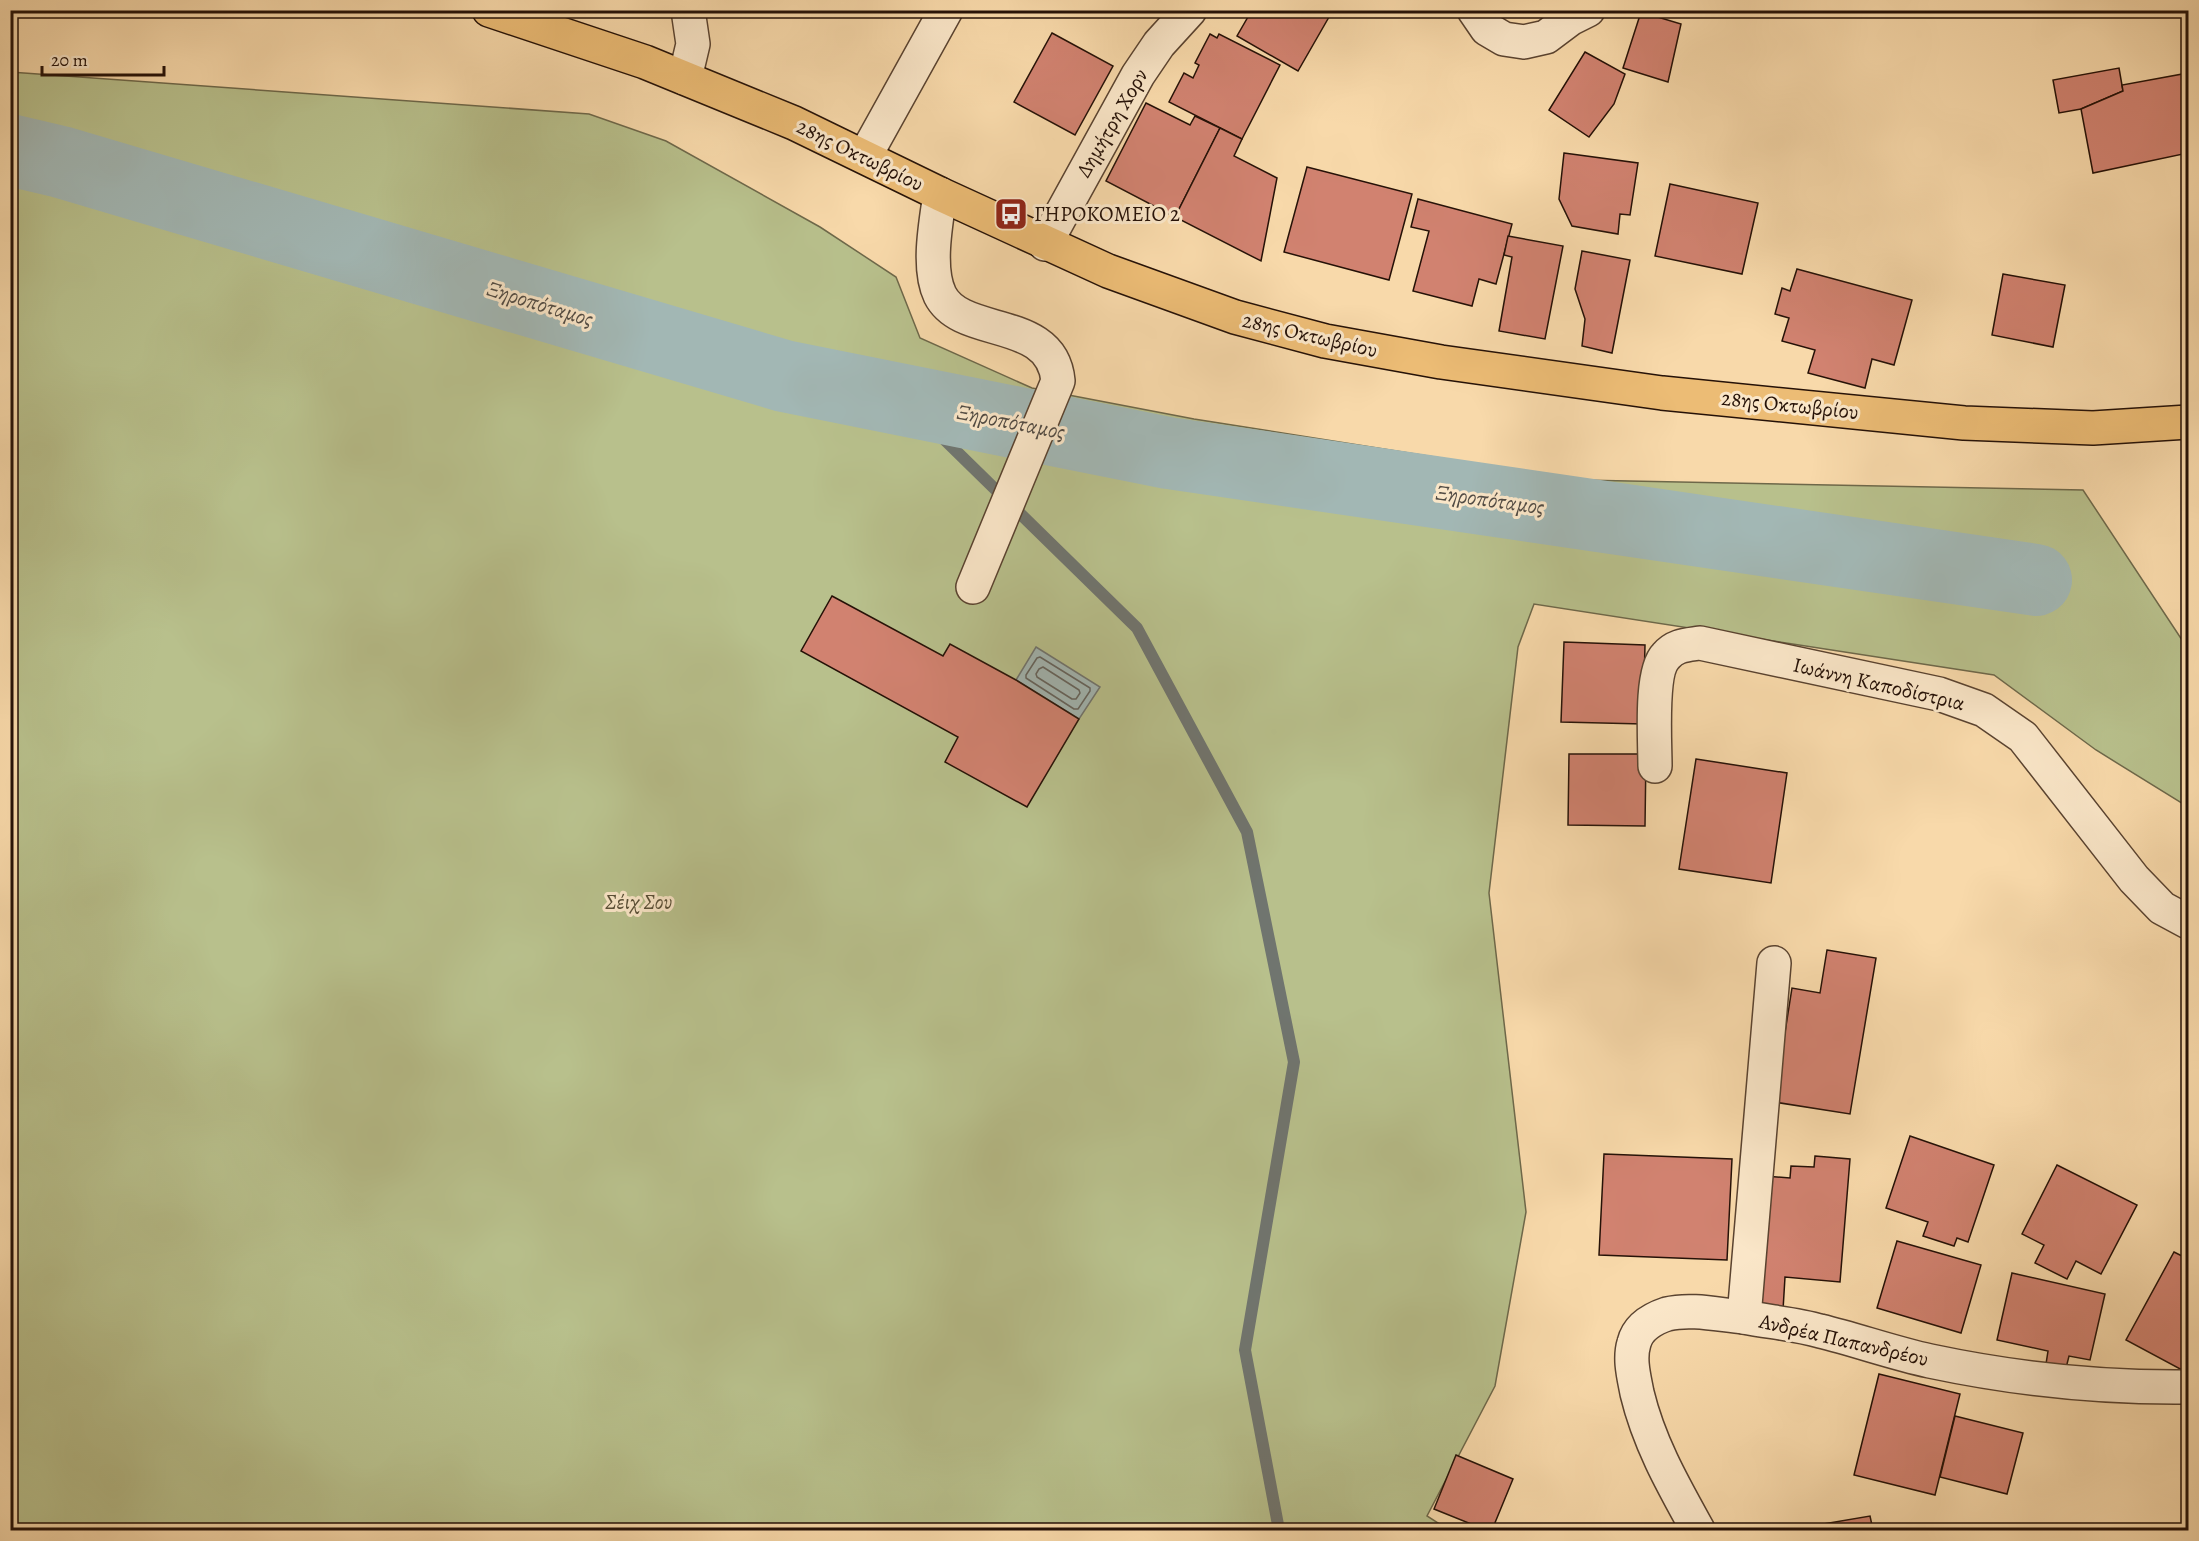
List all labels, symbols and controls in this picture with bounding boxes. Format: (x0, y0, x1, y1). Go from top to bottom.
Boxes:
scale bar (42, 39, 164, 77)
text: 20 m (51, 48, 88, 72)
street label: Δημήτρη Χορν (1070, 63, 1155, 182)
street label: 28ης Οκτωβρίου (792, 112, 928, 198)
bus stop icon: ΓΗΡΟΚΟΜΕΙΟ 2 (993, 196, 1029, 232)
place label: ΓΗΡΟΚΟΜΕΙΟ 2 (1034, 200, 1180, 228)
water label: Ξηροπόταμος (483, 274, 597, 334)
street label: 28ης Οκτωβρίου (1240, 306, 1380, 364)
street label: 28ης Οκτωβρίου (1720, 384, 1860, 426)
water label: Ξηροπόταμος (955, 397, 1067, 447)
water label: Ξηροπόταμος (1434, 478, 1546, 522)
street label: Ιωάννη Καποδίστρια (1791, 651, 1967, 717)
park label: Σέιχ Σου (605, 888, 673, 916)
street label: Ανδρέα Παπανδρέου (1756, 1307, 1931, 1373)

